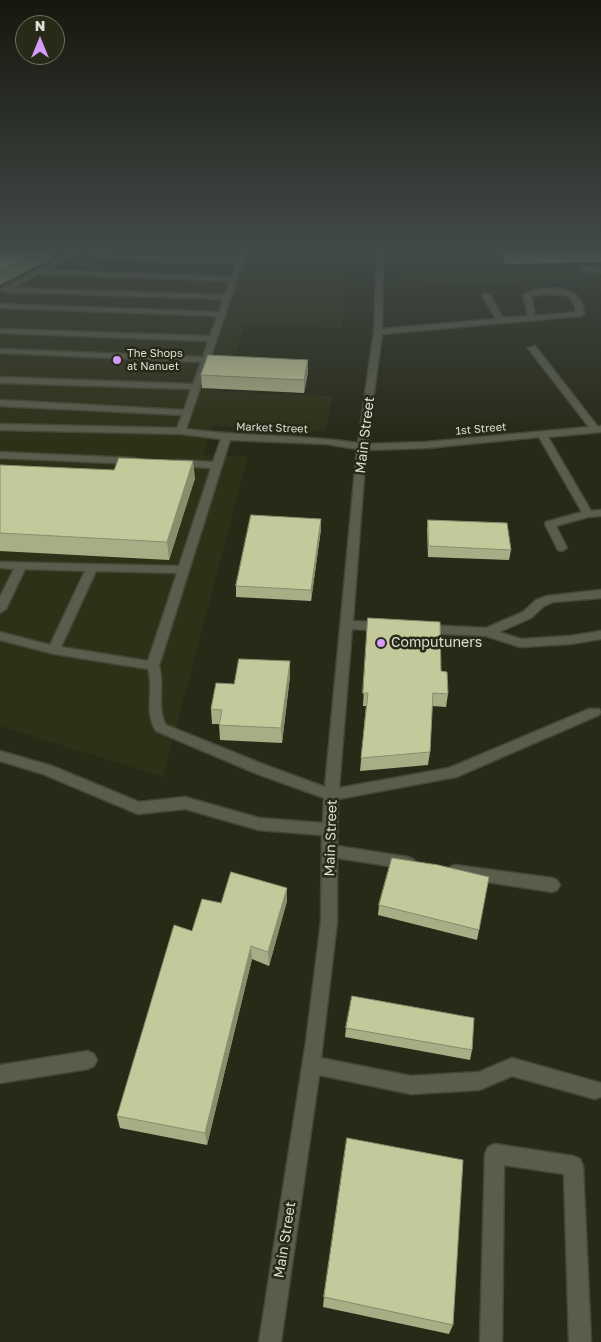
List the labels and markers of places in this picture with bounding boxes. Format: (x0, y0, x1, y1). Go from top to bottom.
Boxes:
place label: The Shops at Nanuet (127, 347, 183, 373)
marker: The Shops at Nanuet (111, 354, 123, 366)
place label: Computuners (391, 635, 482, 651)
marker: Computuners (375, 637, 387, 649)

